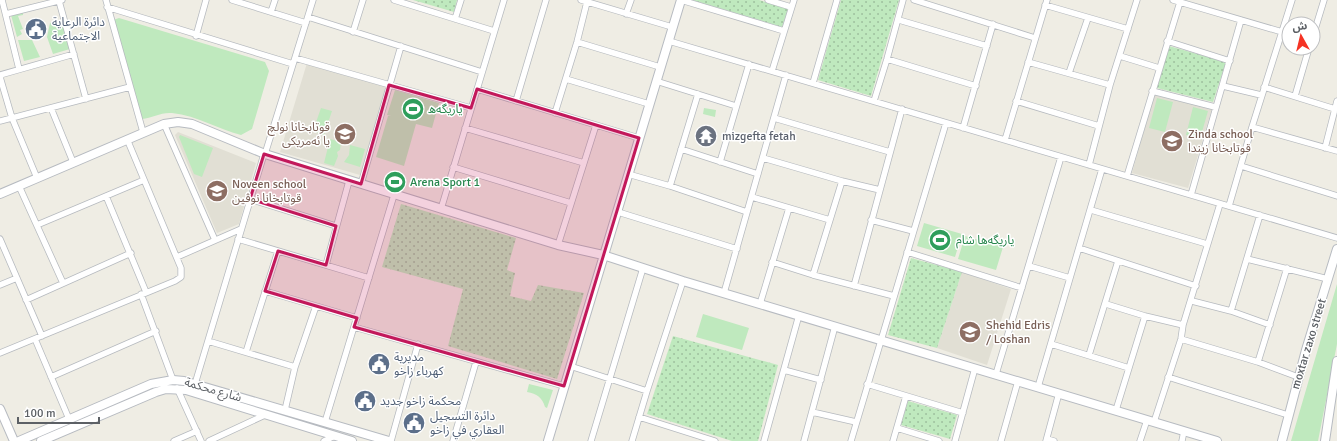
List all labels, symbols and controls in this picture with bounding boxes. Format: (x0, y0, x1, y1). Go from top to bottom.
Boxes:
place label: دائرة الرعاية الاجتماعية (52, 15, 105, 44)
public building icon: دائرة الرعاية الاجتماعية (23, 16, 49, 42)
north arrow (1281, 16, 1321, 56)
text: ش (1291, 19, 1308, 34)
sports icon: یاریگه‌ه (400, 96, 426, 122)
place label: یاریگه‌ه (428, 102, 463, 117)
place label: قوتابخانا نولچ يا ئەمريكى (268, 120, 330, 149)
school or university icon: قوتابخانا نولچ يا ئەمريكى (332, 121, 358, 147)
temple icon: mizgefta fetah (693, 123, 719, 149)
place label: Zinda school قوتابخانا زیندا (1188, 127, 1254, 156)
school or university icon: Zinda school قوتابخانا زیندا (1159, 128, 1185, 154)
place label: mizgefta fetah (722, 129, 796, 144)
sports icon: Arena Sport 1 (382, 169, 408, 195)
place label: Arena Sport 1 (410, 175, 480, 190)
place label: Noveen school قوتابخانا نوڤين (232, 177, 307, 206)
school or university icon: Noveen school قوتابخانا نوڤين (204, 178, 230, 204)
sports icon: ياريگه‌ها شام (927, 227, 953, 253)
place label: ياريگه‌ها شام (956, 233, 1014, 249)
street label: moxtar zaxo street (1288, 297, 1330, 391)
place label: Shehid Edris / Loshan (986, 318, 1050, 347)
school or university icon: Shehid Edris / Loshan (957, 319, 983, 345)
place label: مديرية كهرباء زاخو (394, 350, 444, 379)
public building icon: مديرية كهرباء زاخو (366, 351, 392, 377)
street label: شارع محكمة (182, 375, 243, 406)
public building icon: محكمة زاخو جديد (352, 388, 378, 414)
place label: محكمة زاخو جديد (380, 394, 461, 409)
scale bar (18, 399, 99, 425)
text: 100 m (24, 406, 56, 421)
place label: دائرة التسجيل العقاري في زاخو (430, 409, 504, 439)
public building icon: دائرة التسجيل العقاري في زاخو (401, 410, 427, 436)

